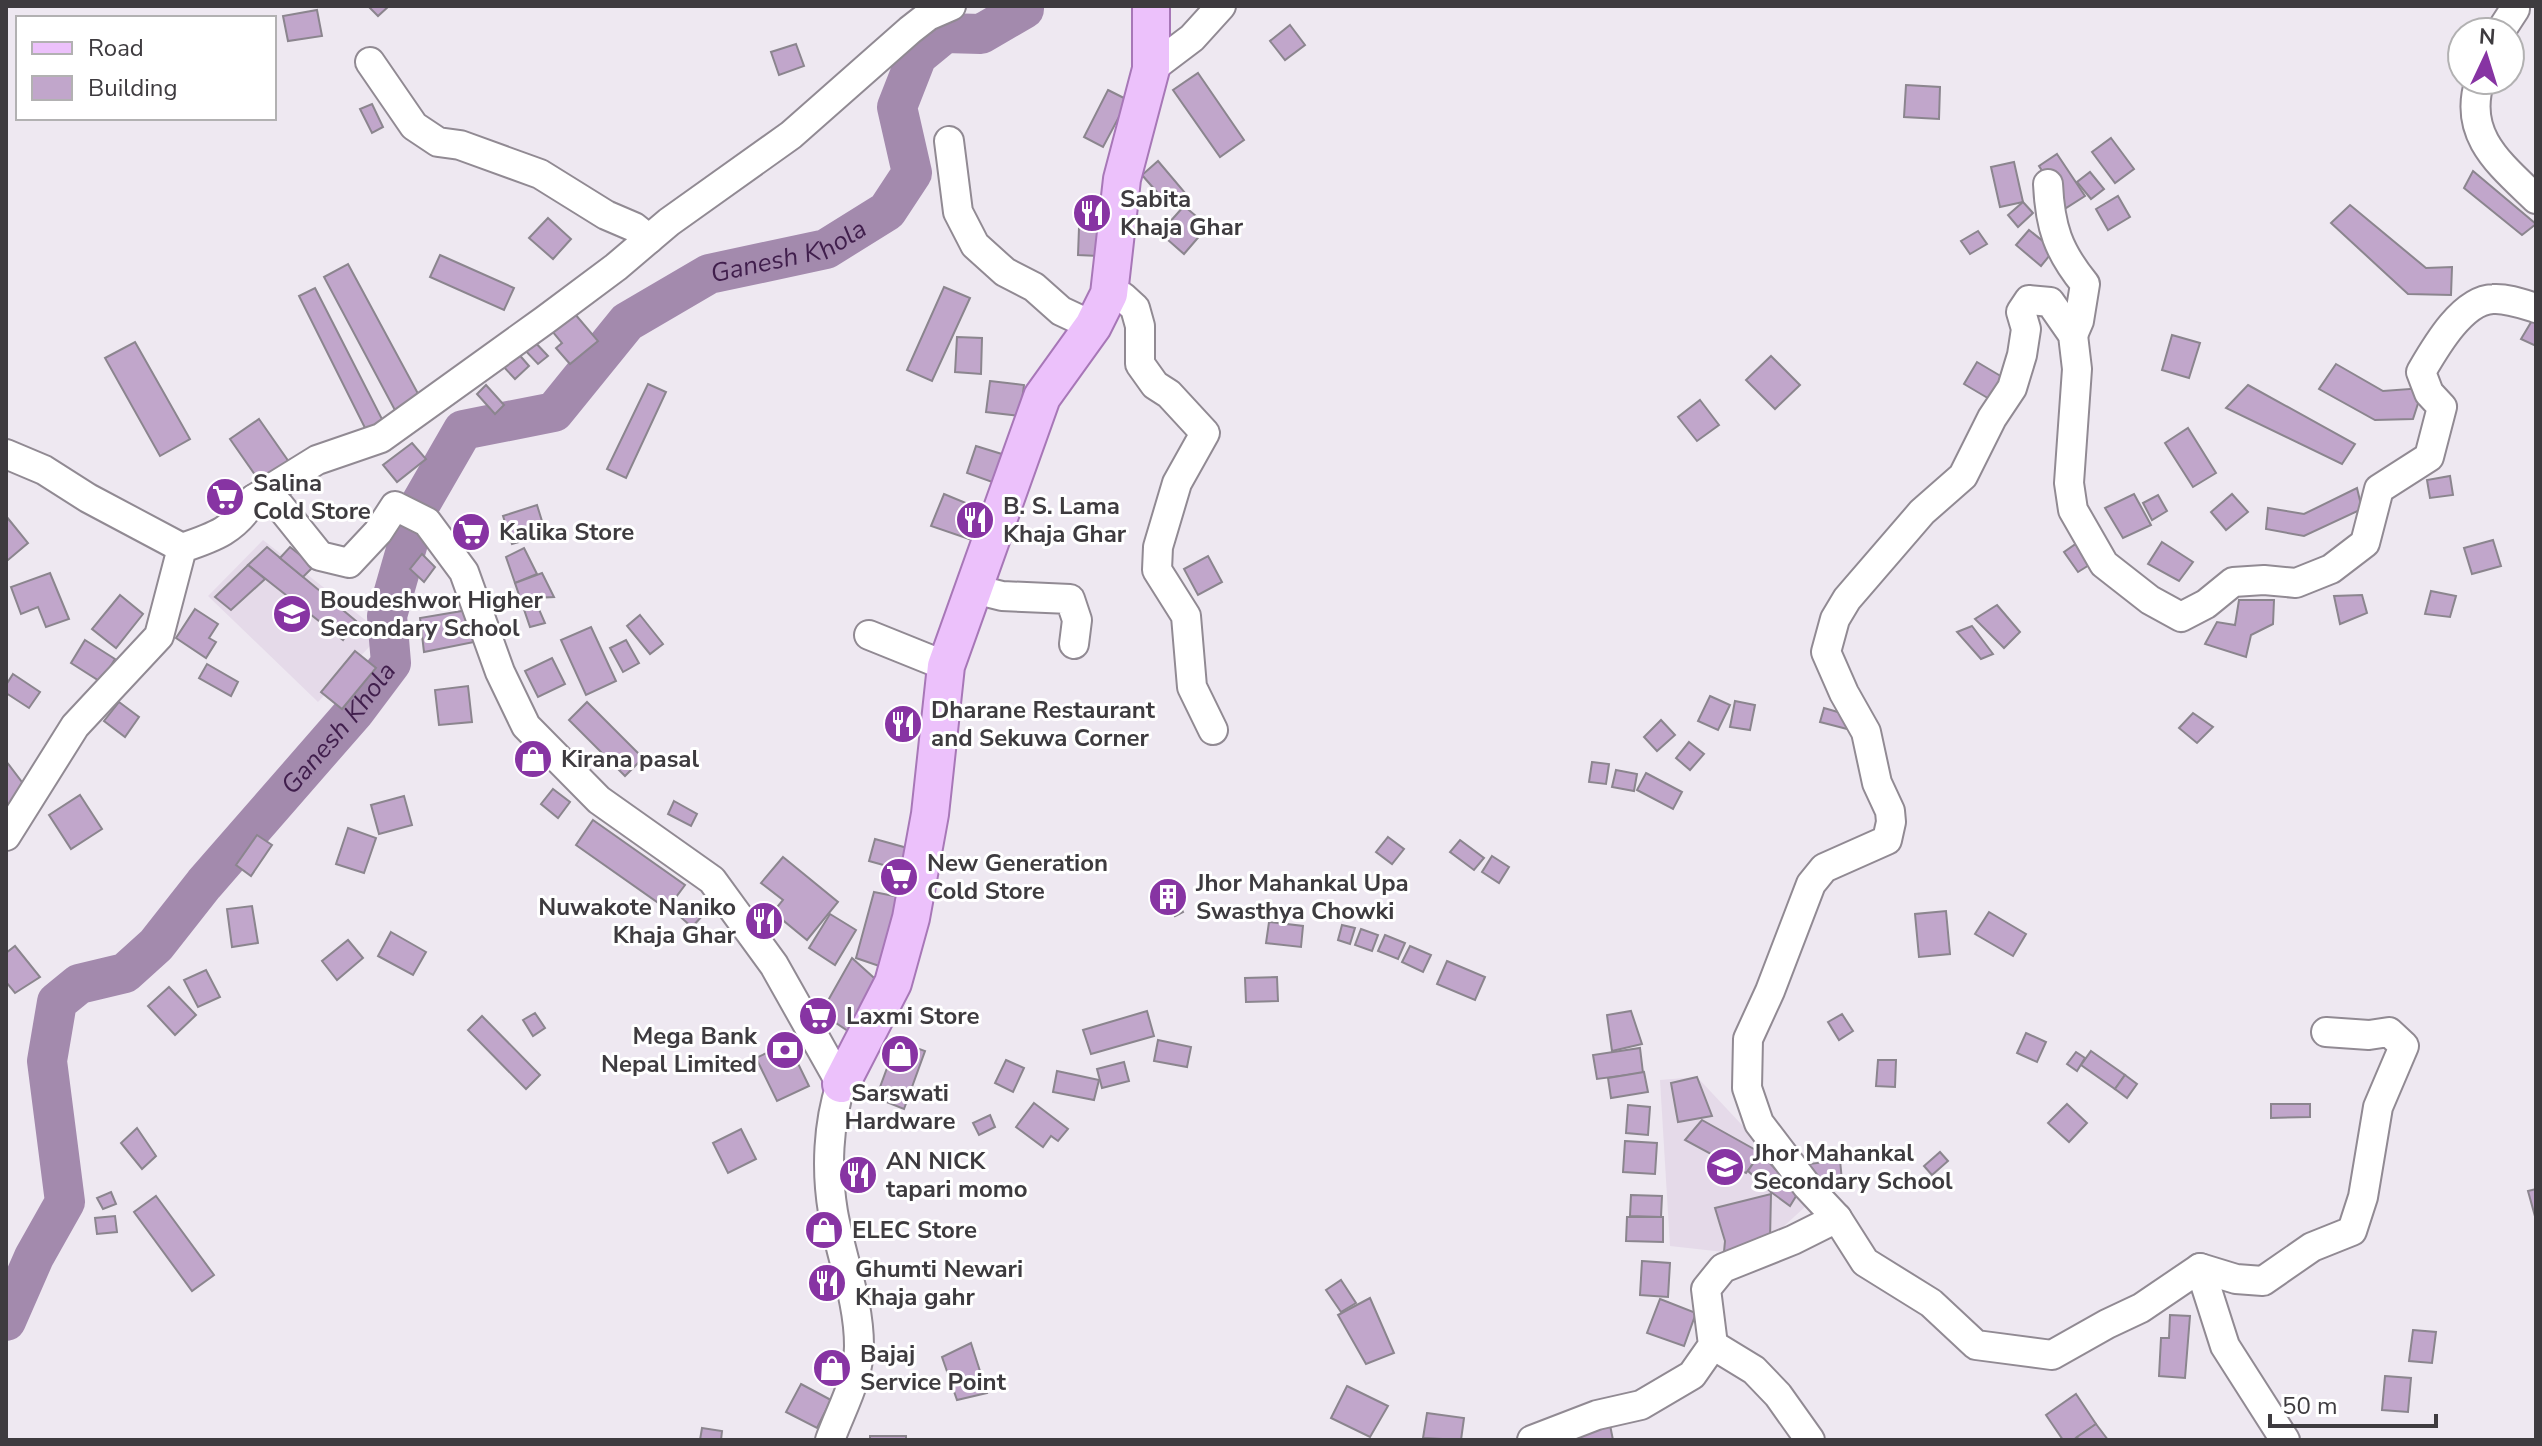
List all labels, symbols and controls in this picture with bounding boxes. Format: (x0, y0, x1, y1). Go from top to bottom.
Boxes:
legend (16, 16, 276, 120)
north arrow (2446, 16, 2526, 96)
text: N (2478, 22, 2497, 53)
text: Road (88, 32, 144, 64)
text: Building (88, 72, 178, 104)
place label: Sabita Khaja Ghar (1120, 183, 1244, 243)
restaurant icon: Sabita Khaja Ghar (1071, 192, 1113, 234)
water label: Ganesh Khola (707, 211, 873, 291)
place label: Salina Cold Store (253, 467, 371, 527)
supermarket icon: Salina Cold Store (204, 476, 246, 518)
place label: B. S. Lama Khaja Ghar (1003, 490, 1127, 550)
restaurant icon: B. S. Lama Khaja Ghar (954, 499, 996, 541)
supermarket icon: Kalika Store (450, 511, 492, 553)
place label: Kalika Store (499, 516, 634, 548)
place label: Boudeshwor Higher Secondary School (320, 584, 543, 644)
school or university icon: Boudeshwor Higher Secondary School (271, 593, 313, 635)
water label: Ganesh Khola (273, 655, 403, 802)
place label: Dharane Restaurant and Sekuwa Corner (931, 694, 1156, 754)
restaurant icon: Dharane Restaurant and Sekuwa Corner (882, 703, 924, 745)
shop icon: Kirana pasal (512, 738, 554, 780)
place label: Kirana pasal (561, 743, 699, 775)
place label: New Generation Cold Store (927, 847, 1108, 907)
supermarket icon: New Generation Cold Store (878, 856, 920, 898)
place label: Jhor Mahankal Upa Swasthya Chowki (1195, 867, 1409, 927)
building icon: Jhor Mahankal Upa Swasthya Chowki (1147, 876, 1189, 918)
place label: Nuwakote Naniko Khaja Ghar (538, 891, 737, 951)
restaurant icon: Nuwakote Naniko Khaja Ghar (743, 900, 785, 942)
supermarket icon: Laxmi Store (797, 995, 839, 1037)
place label: Laxmi Store (846, 1000, 980, 1032)
place label: Mega Bank Nepal Limited (601, 1020, 758, 1080)
bank icon: Mega Bank Nepal Limited (764, 1029, 806, 1071)
shop icon: Sarswati Hardware (879, 1033, 921, 1075)
place label: Sarswati Hardware (845, 1077, 955, 1137)
place label: Jhor Mahankal Secondary School (1752, 1137, 1953, 1197)
place label: AN NICK tapari momo (886, 1145, 1028, 1205)
school or university icon: Jhor Mahankal Secondary School (1704, 1146, 1746, 1188)
restaurant icon: AN NICK tapari momo (837, 1154, 879, 1196)
shop icon: ELEC Store (803, 1209, 845, 1251)
place label: ELEC Store (852, 1214, 977, 1246)
place label: Ghumti Newari Khaja gahr (855, 1253, 1023, 1313)
restaurant icon: Ghumti Newari Khaja gahr (806, 1262, 848, 1304)
place label: Bajaj Service Point (860, 1338, 1007, 1398)
shop icon: Bajaj Service Point (811, 1347, 853, 1389)
scale bar (2270, 1378, 2436, 1428)
text: 50 m (2282, 1390, 2338, 1422)

